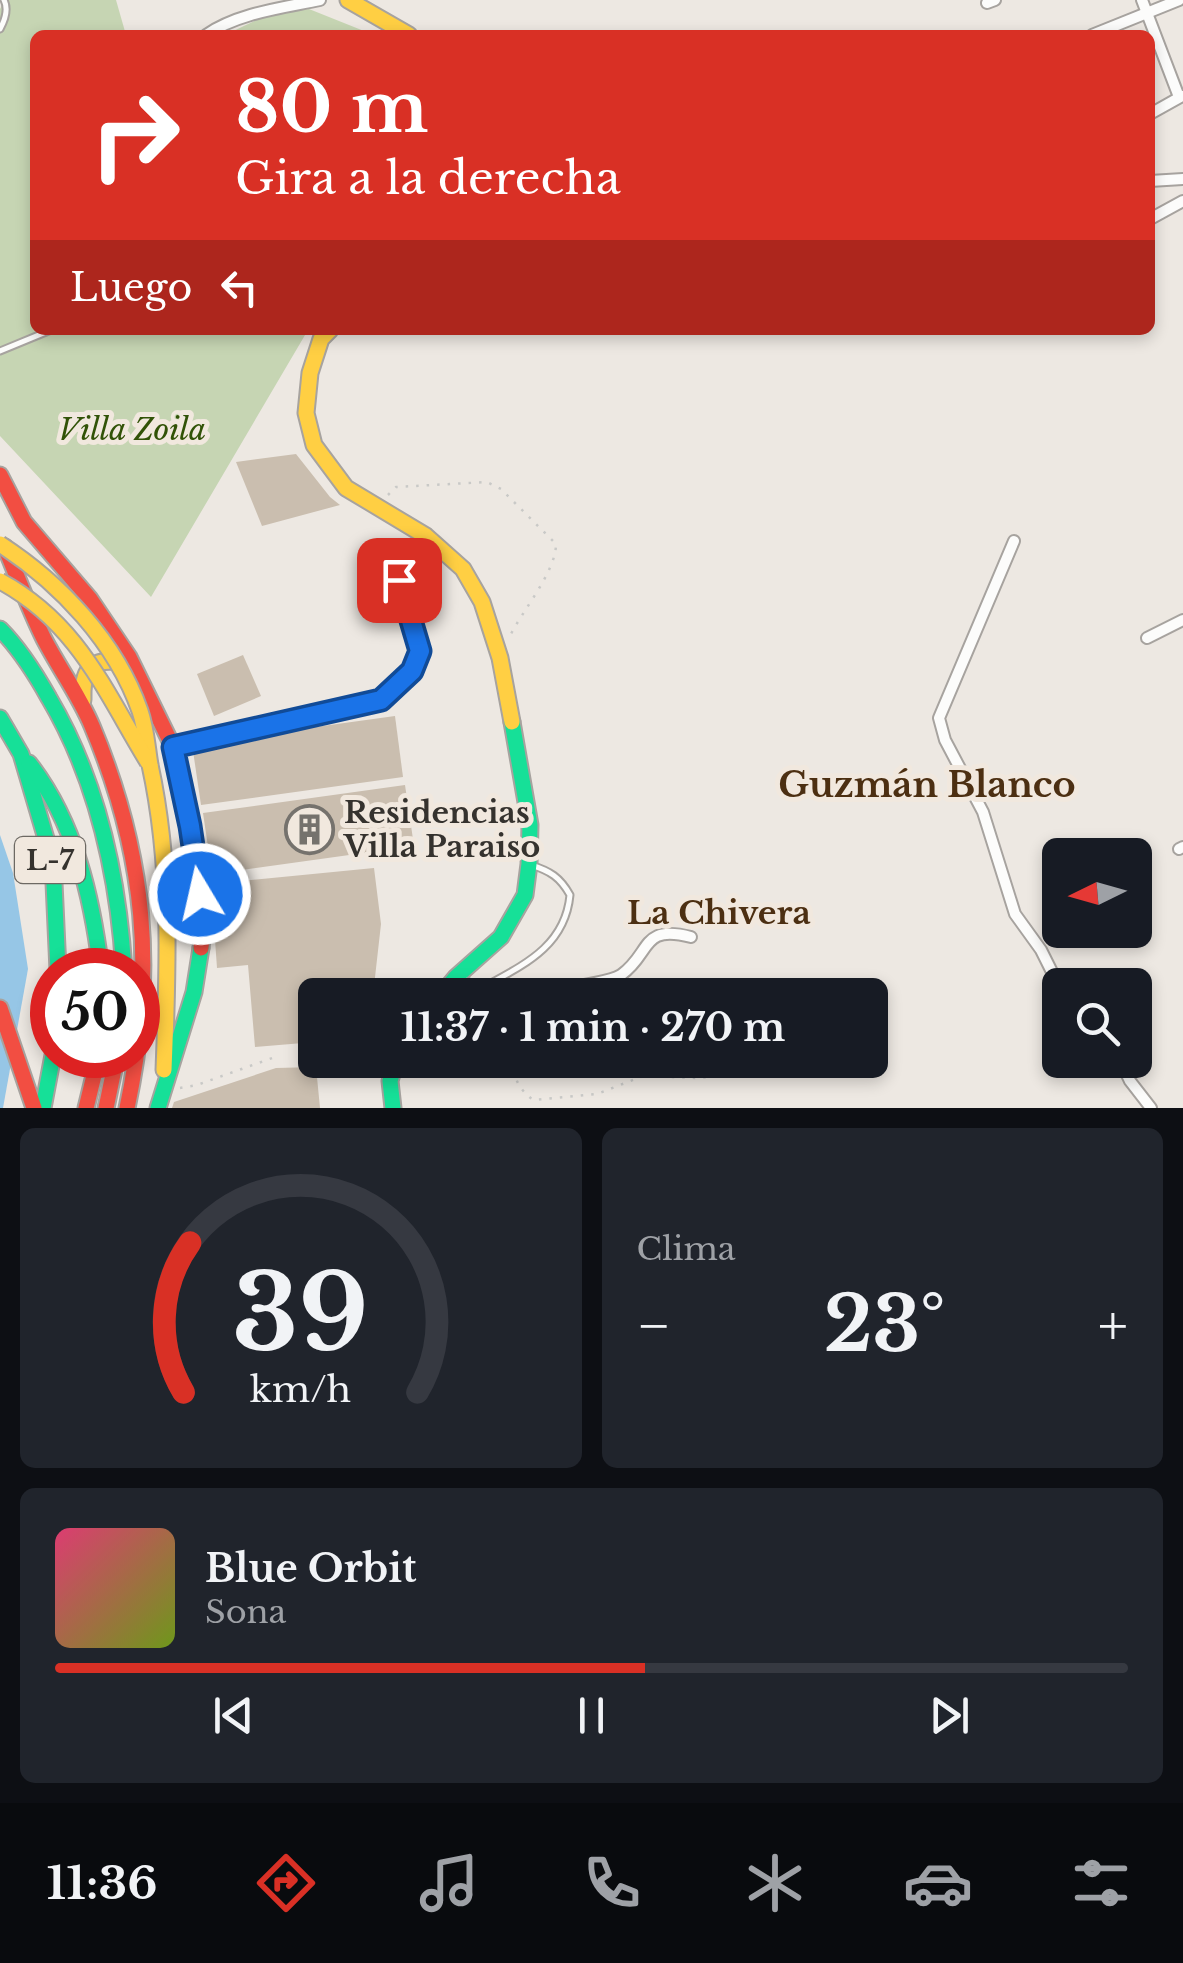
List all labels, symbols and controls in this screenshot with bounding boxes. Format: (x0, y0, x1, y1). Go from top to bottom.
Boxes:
text: 80 m (235, 64, 428, 151)
icon: right (70, 70, 200, 200)
text: Gira a la derecha (235, 150, 621, 206)
icon: left (212, 260, 267, 315)
text: Luego (70, 264, 192, 311)
park label: Villa Zoila (58, 411, 206, 448)
pin (357, 538, 442, 623)
icon: arrive (372, 553, 427, 608)
district label: Guzmán Blanco (778, 763, 1076, 806)
place label: Residencias Villa Paraiso (343, 794, 540, 865)
building icon: Residencias Villa Paraiso (283, 804, 335, 856)
road number: L-7 (15, 837, 85, 883)
north arrow (1042, 838, 1152, 948)
map controls (1042, 838, 1152, 1078)
position arrow (148, 842, 252, 946)
district label: La Chivera (627, 893, 811, 933)
speed limit sign: 50 (30, 948, 160, 1078)
button: search (1042, 968, 1152, 1078)
text: 11:37 · 1 min · 270 m (401, 1004, 785, 1051)
text: Clima (637, 1229, 736, 1269)
text: 39 (233, 1249, 369, 1378)
text: 23° (824, 1278, 945, 1371)
text: − (637, 1292, 671, 1360)
text: + (1098, 1292, 1128, 1360)
text: km/h (250, 1367, 351, 1412)
text: Blue Orbit (205, 1545, 416, 1592)
text: Sona (205, 1592, 286, 1632)
icon: previous (206, 1688, 261, 1743)
icon: pause (564, 1688, 619, 1743)
icon: next (922, 1688, 977, 1743)
icon: directions (251, 1848, 321, 1918)
icon: music (414, 1848, 484, 1918)
icon: phone (577, 1848, 647, 1918)
icon: climate (740, 1848, 810, 1918)
icon: car (903, 1848, 973, 1918)
icon: filters (1066, 1848, 1136, 1918)
text: 11:36 (47, 1855, 158, 1911)

